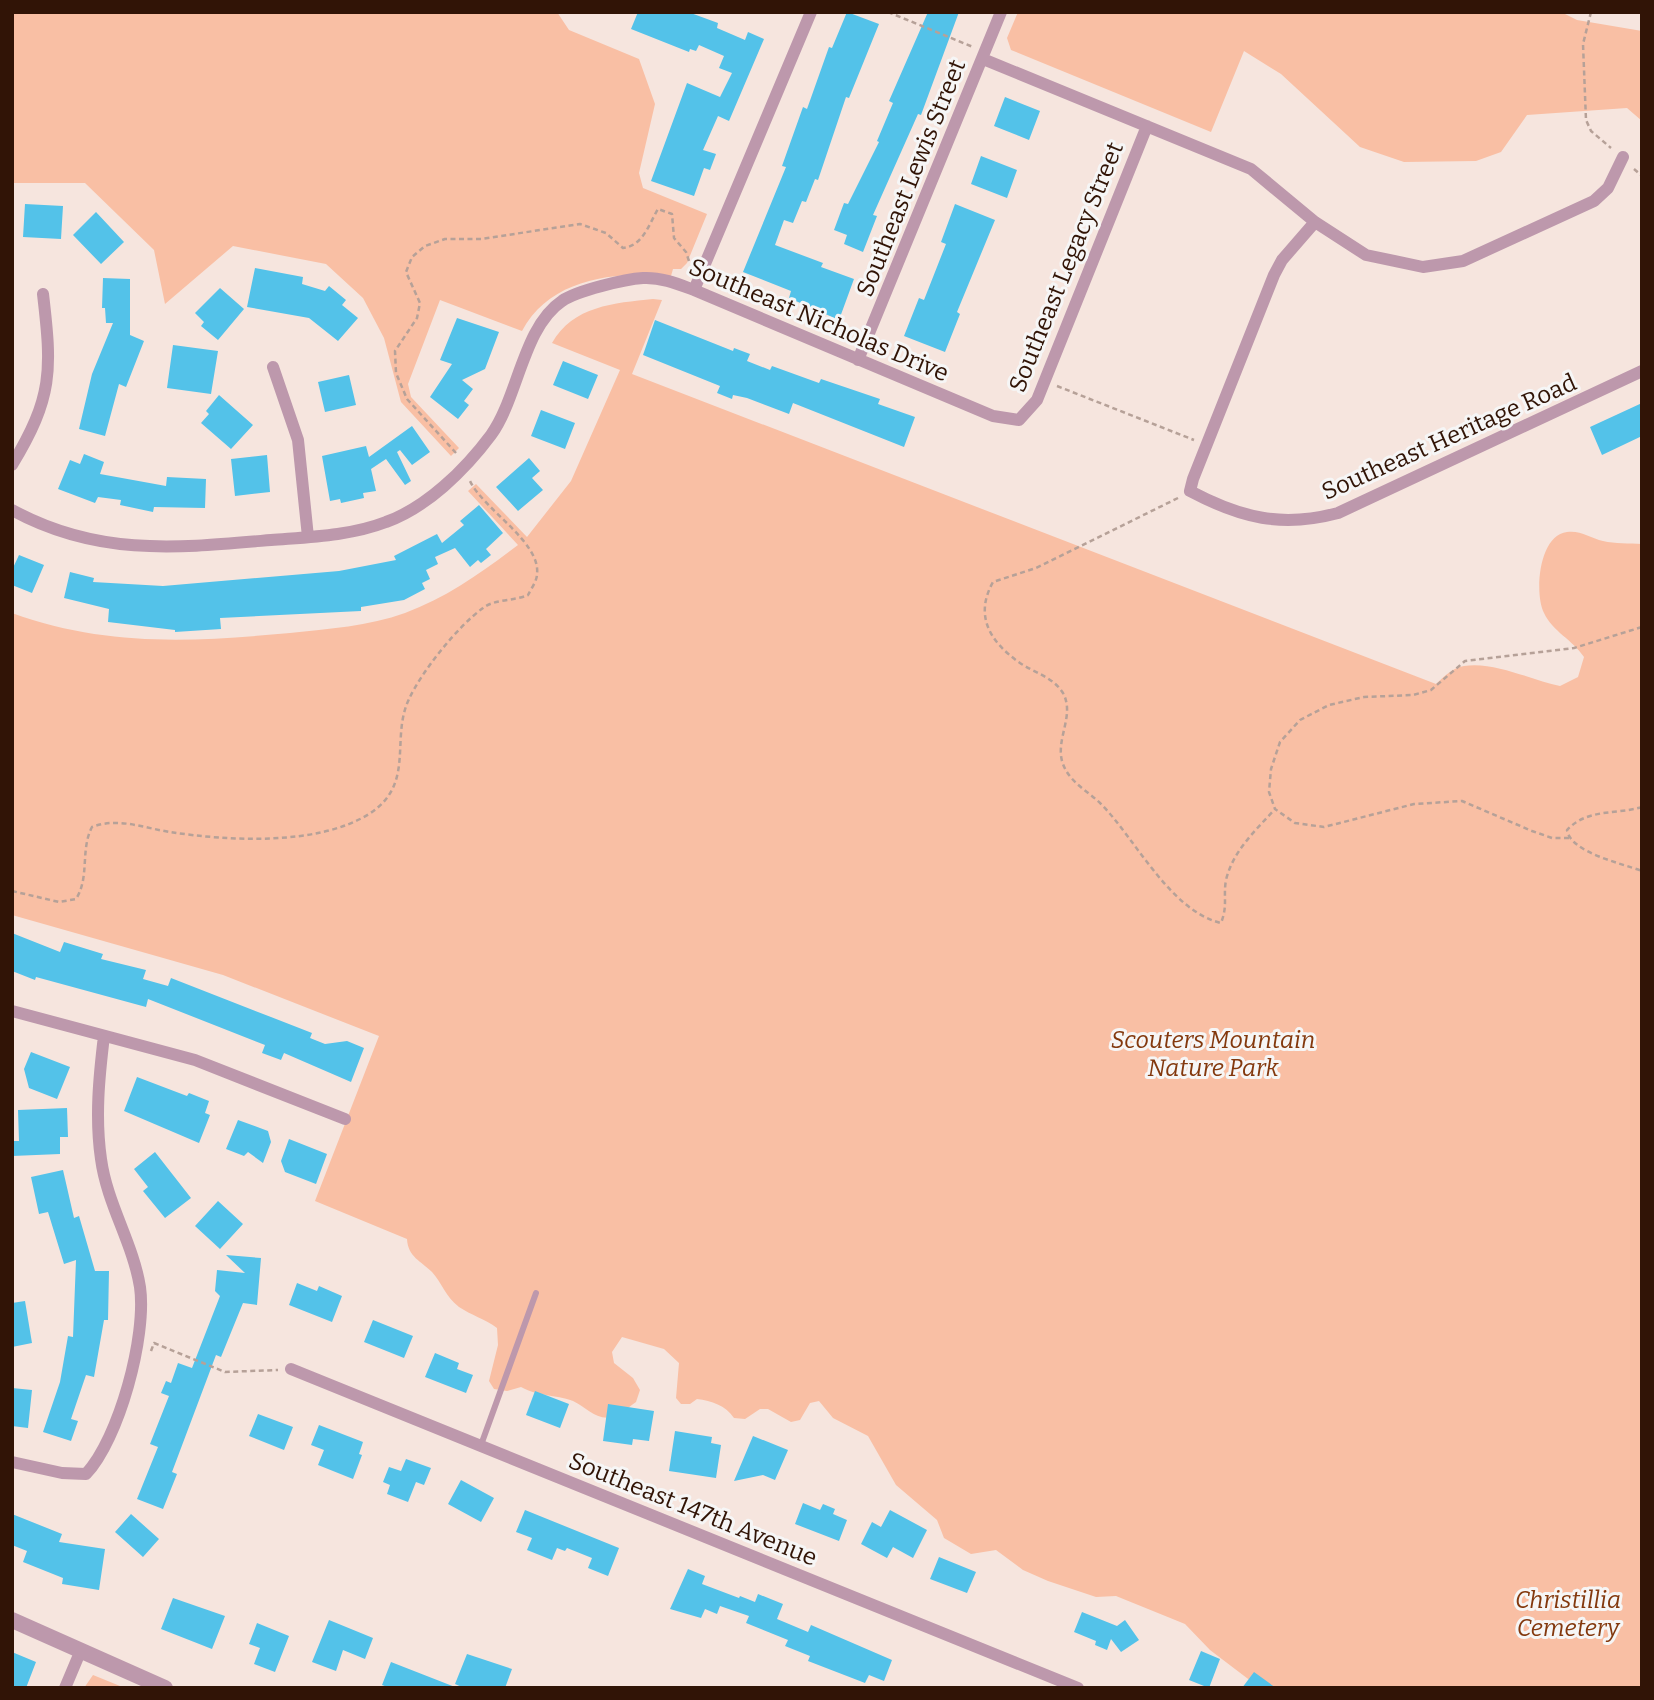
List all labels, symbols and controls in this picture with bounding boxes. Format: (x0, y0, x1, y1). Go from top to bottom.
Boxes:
street label: Southeast Lewis Street (851, 55, 972, 301)
street label: Southeast Legacy Street (1003, 138, 1129, 396)
street label: Southeast Nicholas Drive (685, 253, 953, 387)
street label: Southeast Heritage Road (1317, 368, 1581, 506)
park label: Scouters Mountain Nature Park (1111, 1026, 1315, 1082)
street label: Southeast 147th Avenue (565, 1446, 821, 1572)
park label: Christillia Cemetery (1515, 1586, 1621, 1642)

